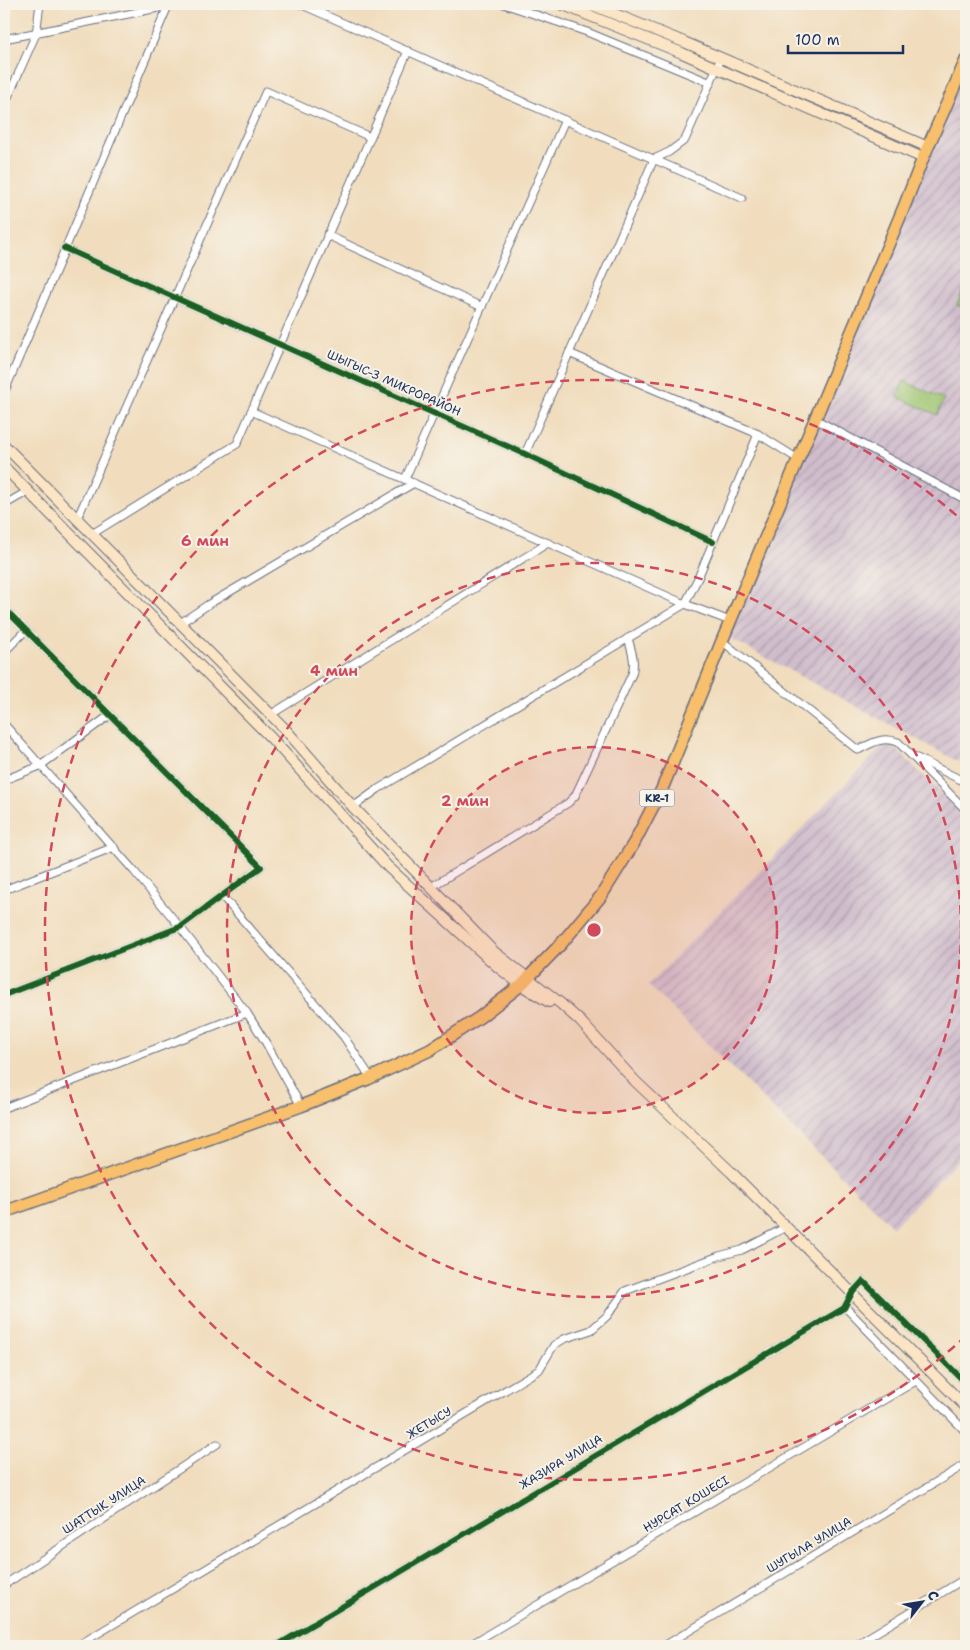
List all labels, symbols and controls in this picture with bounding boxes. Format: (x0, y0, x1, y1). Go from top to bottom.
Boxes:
scale bar (788, 22, 902, 54)
text: 100 m (795, 30, 840, 50)
street label: ШЫГЫС-3 МИКРОРАЙОН (324, 346, 464, 420)
text: 6 мин (181, 531, 229, 551)
text: 4 мин (310, 661, 358, 681)
road number: KR-1 (640, 790, 674, 806)
text: 2 мин (441, 791, 489, 811)
centre of rings (585, 921, 603, 939)
street label: ЖЕТЫСУ (403, 1403, 455, 1443)
street label: ЖАЗИРА УЛИЦА (516, 1431, 606, 1493)
street label: ШАТТЫК УЛИЦА (59, 1472, 149, 1538)
street label: НУРСАТ КОШЕСI (640, 1472, 732, 1536)
street label: ШУГЫЛА УЛИЦА (764, 1513, 855, 1577)
north arrow (898, 1578, 948, 1628)
text: С (923, 1587, 943, 1604)

